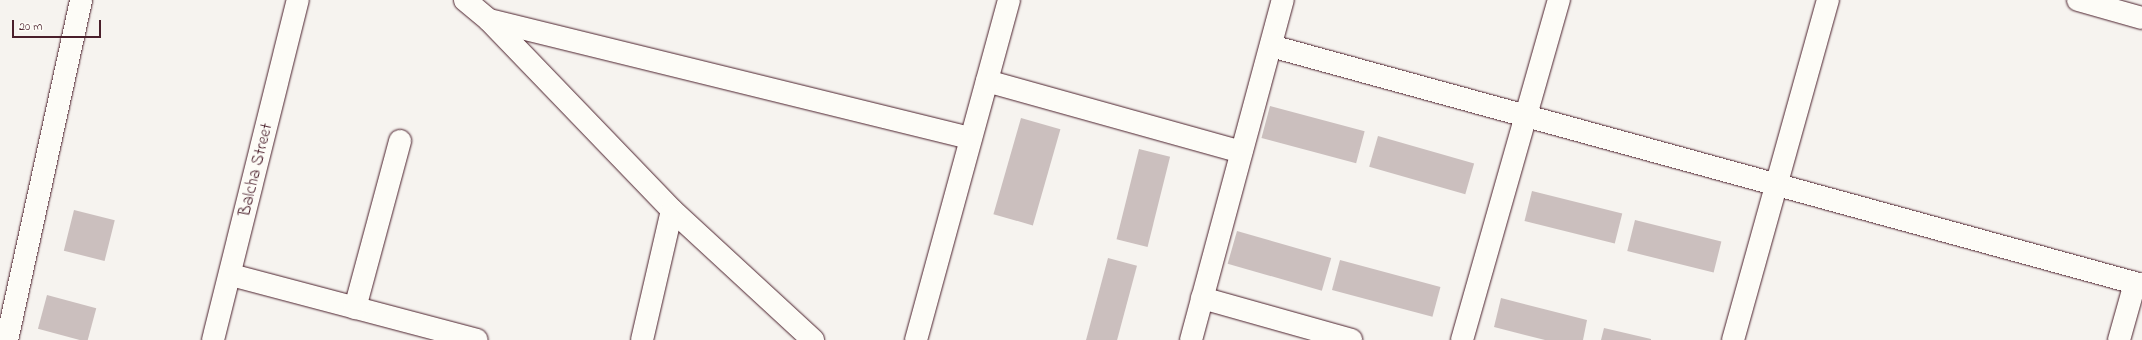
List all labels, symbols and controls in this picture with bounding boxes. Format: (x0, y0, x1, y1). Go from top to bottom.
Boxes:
scale bar (14, 12, 103, 38)
text: 20 m (19, 18, 42, 36)
street label: Balcha Street (235, 121, 277, 219)

